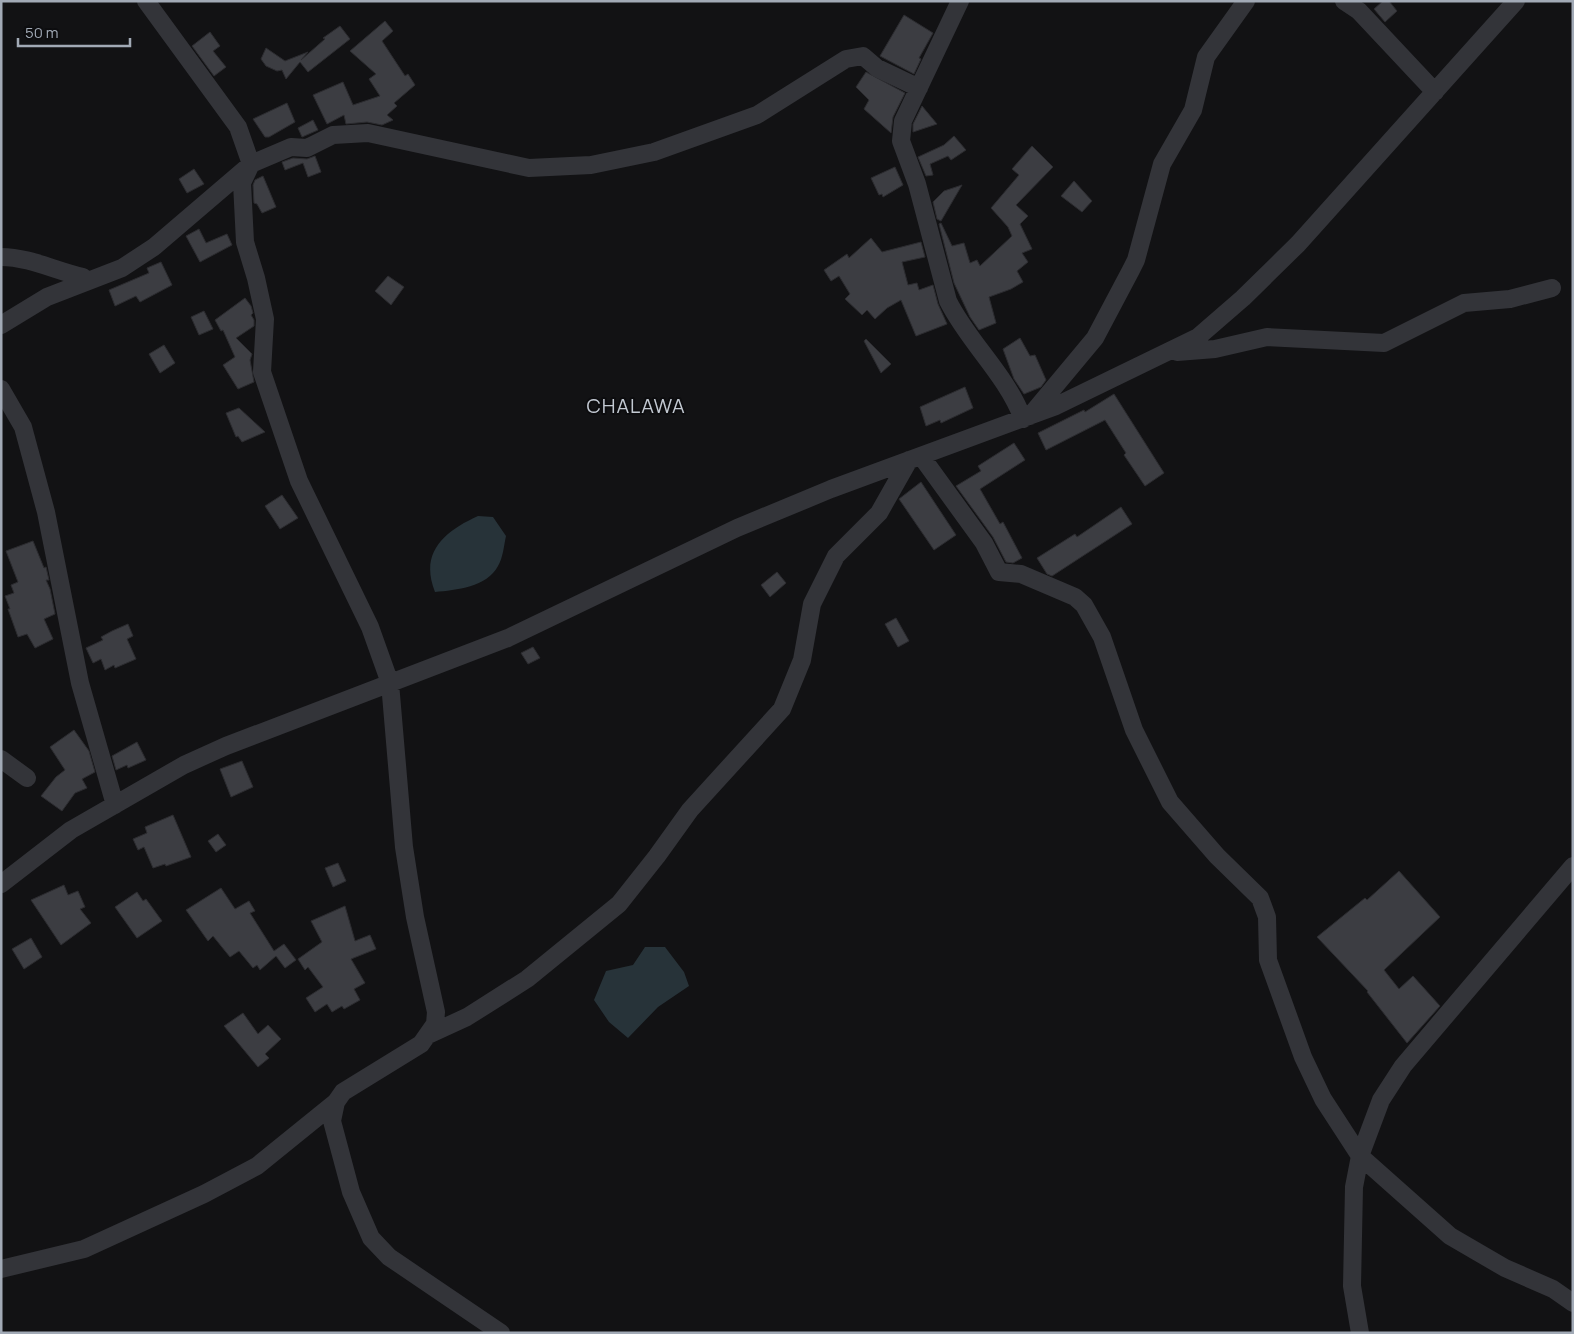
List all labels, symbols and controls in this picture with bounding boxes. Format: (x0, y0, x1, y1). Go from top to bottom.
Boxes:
scale bar (18, 15, 130, 47)
text: 50 m (25, 22, 59, 43)
district label: CHALAWA (586, 392, 686, 419)

